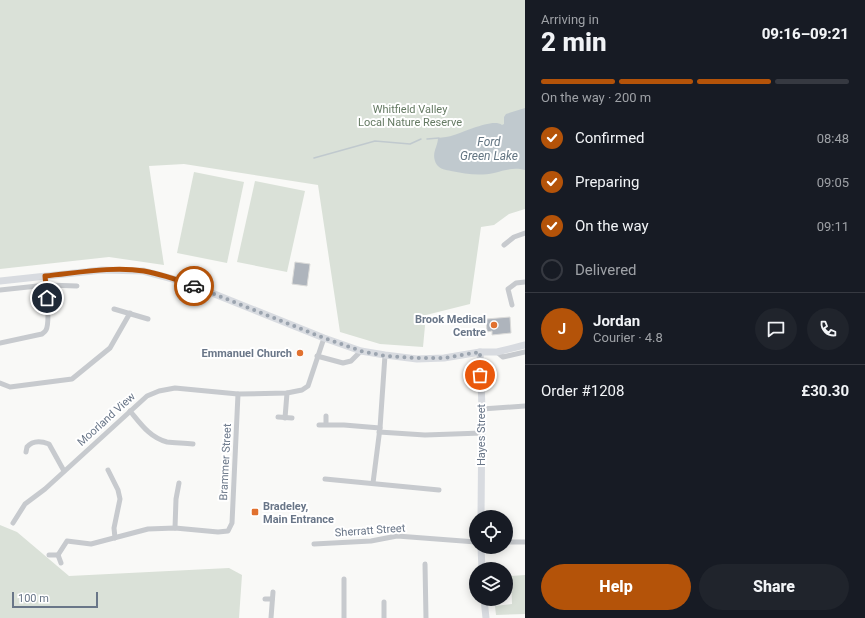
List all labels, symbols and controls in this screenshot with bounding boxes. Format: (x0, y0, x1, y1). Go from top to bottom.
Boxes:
text: Arriving in (541, 12, 599, 27)
text: 09:16–09:21 (762, 25, 849, 43)
text: 2 min (541, 27, 607, 57)
text: On the way · 200 m (541, 90, 651, 105)
park label: Whitfield Valley Local Nature Reserve (358, 103, 462, 129)
icon: check (541, 127, 563, 149)
text: Confirmed (575, 129, 645, 147)
text: 08:48 (817, 131, 849, 146)
water label: Ford Green Lake (460, 135, 518, 163)
icon: check (541, 171, 563, 193)
text: Preparing (575, 173, 639, 191)
text: 09:05 (817, 175, 849, 190)
icon: check (541, 215, 563, 237)
text: On the way (575, 217, 649, 235)
text: 09:11 (817, 219, 849, 234)
text: Delivered (575, 261, 637, 279)
courier (174, 266, 214, 306)
icon: car (183, 275, 205, 297)
pin (30, 281, 64, 315)
icon: home (36, 287, 58, 309)
button: chat (755, 308, 797, 350)
button: phone (807, 308, 849, 350)
text: Jordan (593, 312, 640, 330)
place label: Brook Medical Centre (415, 313, 486, 339)
marker: Brook Medical Centre (489, 320, 499, 330)
text: J (558, 320, 566, 338)
text: Courier · 4.8 (593, 330, 663, 345)
place label: Emmanuel Church (202, 347, 292, 360)
marker: Emmanuel Church (295, 348, 305, 358)
pin (463, 358, 497, 392)
icon: bag (469, 364, 491, 386)
text: Order #1208 (541, 382, 624, 400)
text: £30.30 (801, 382, 849, 400)
street label: Moorland View (75, 390, 138, 449)
street label: Hayes Street (475, 404, 488, 466)
street label: Brammer Street (217, 423, 234, 501)
place label: Bradeley, Main Entrance (263, 500, 334, 526)
marker: Bradeley, Main Entrance (250, 507, 260, 517)
map controls (469, 510, 513, 606)
button: locate (469, 510, 513, 554)
street label: Sherratt Street (334, 522, 406, 539)
button: layers (469, 562, 513, 606)
button: Help (541, 564, 691, 610)
button: Share (699, 564, 849, 610)
scale bar (12, 590, 98, 609)
text: 100 m (18, 592, 49, 605)

